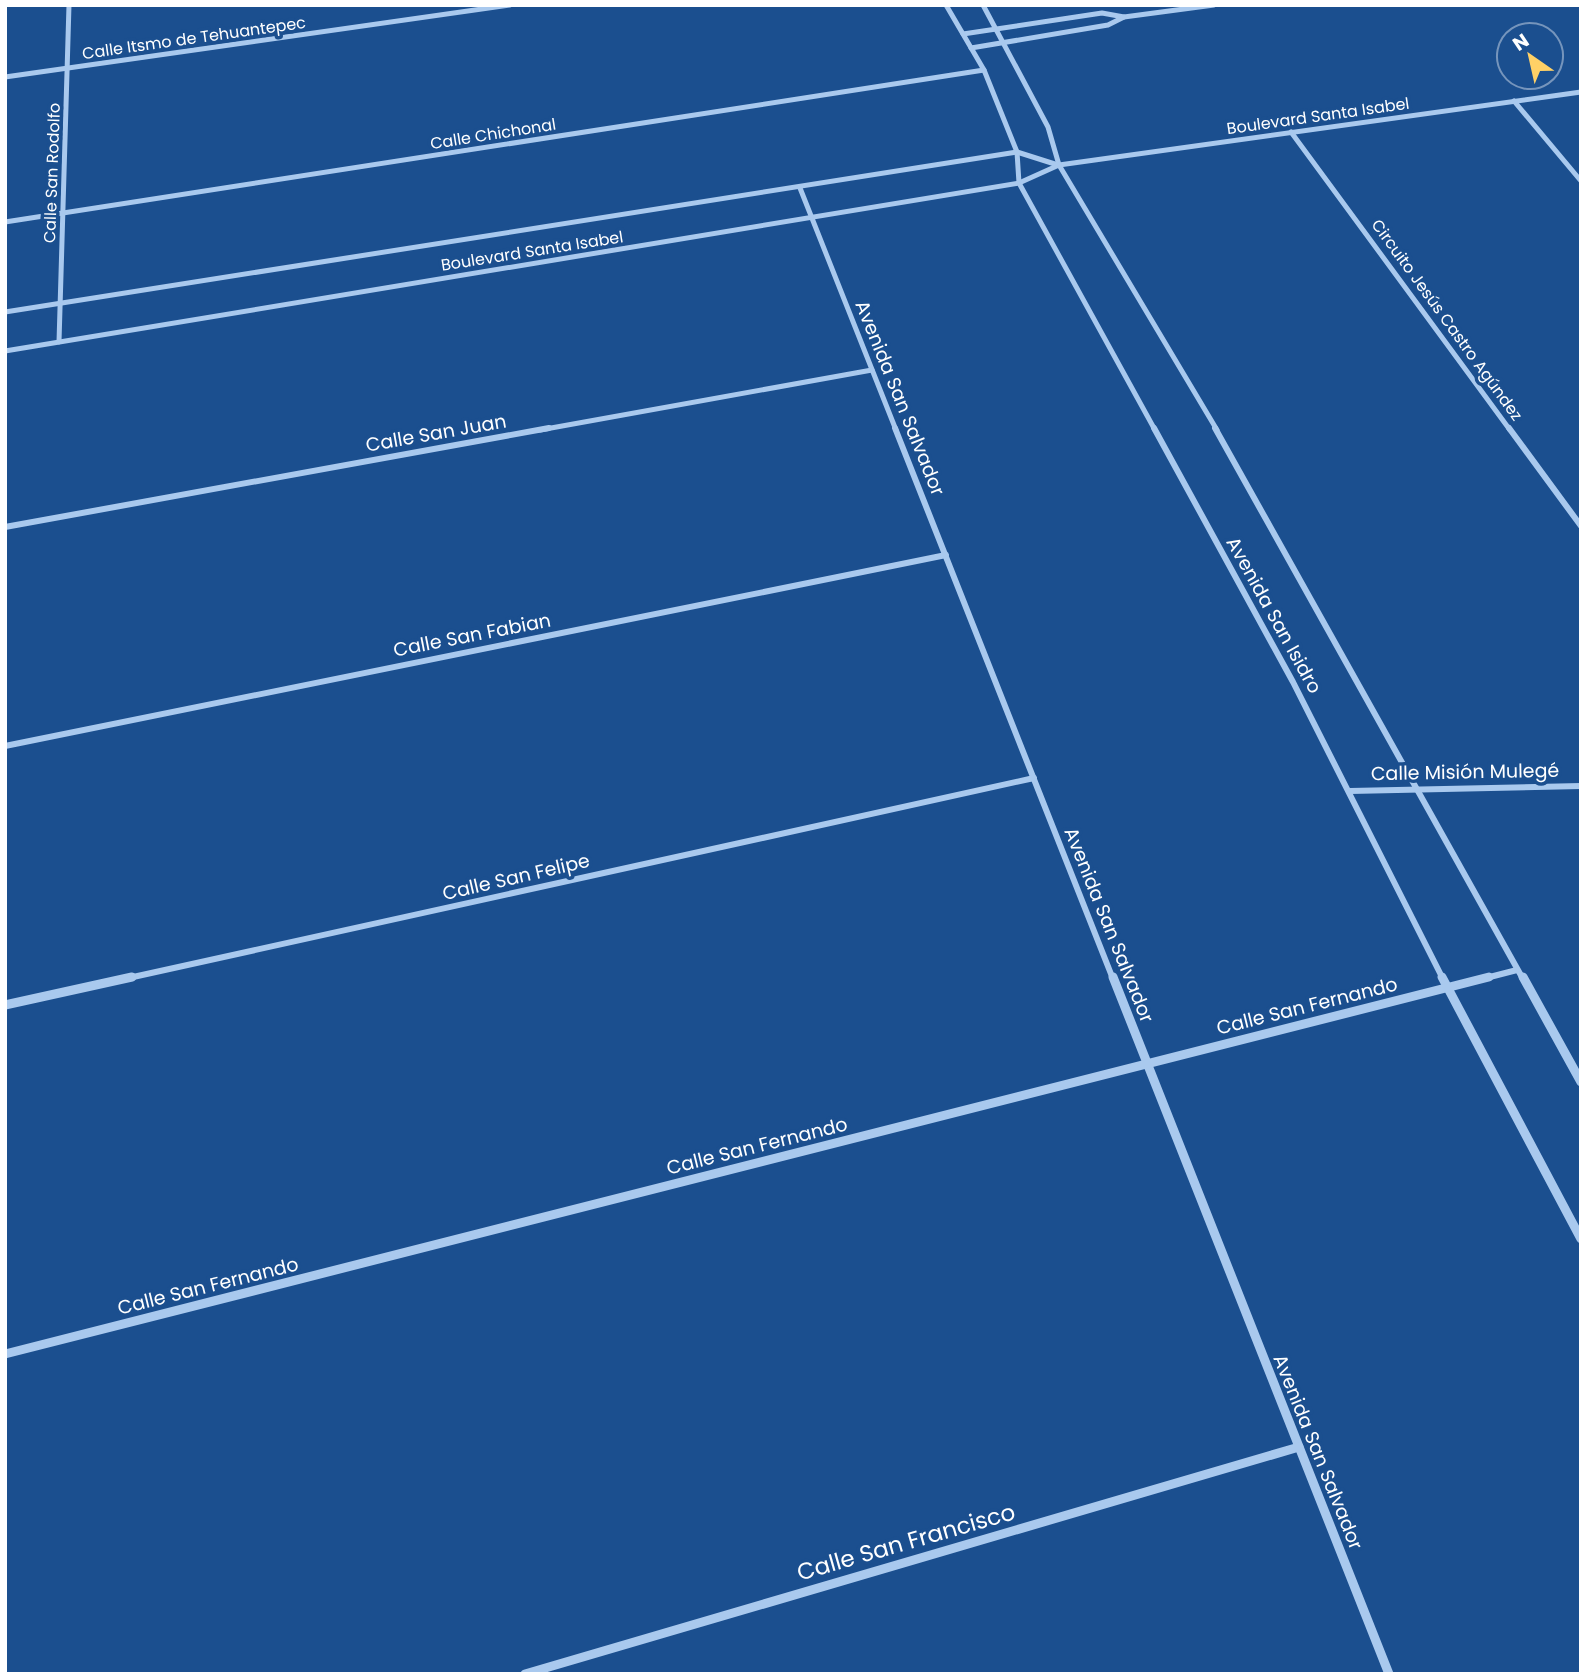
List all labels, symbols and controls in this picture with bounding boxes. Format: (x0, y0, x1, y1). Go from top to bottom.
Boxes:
street label: Calle Itsmo de Tehuantepec (81, 11, 308, 65)
north arrow (1495, 21, 1565, 91)
text: N (1507, 27, 1534, 58)
street label: Boulevard Santa Isabel (1225, 92, 1411, 140)
street label: Calle San Rodolfo (38, 102, 66, 244)
street label: Calle Chichonal (429, 113, 557, 155)
street label: Circuito Jesús Castro Agúndez (1366, 215, 1528, 425)
street label: Boulevard Santa Isabel (439, 225, 625, 277)
street label: Avenida San Salvador (848, 296, 952, 500)
street label: Calle San Juan (364, 407, 508, 459)
street label: Avenida San Isidro (1220, 532, 1328, 698)
street label: Calle San Fabian (391, 606, 553, 664)
street label: Calle Misión Mulegé (1371, 757, 1559, 787)
street label: Avenida San Salvador (1057, 823, 1161, 1027)
street label: Calle San Felipe (440, 847, 592, 907)
street label: Calle San Fernando (1214, 970, 1400, 1042)
street label: Calle San Fernando (664, 1110, 850, 1182)
street label: Calle San Fernando (115, 1250, 301, 1322)
street label: Avenida San Salvador (1266, 1350, 1370, 1554)
street label: Calle San Francisco (793, 1496, 1019, 1588)

